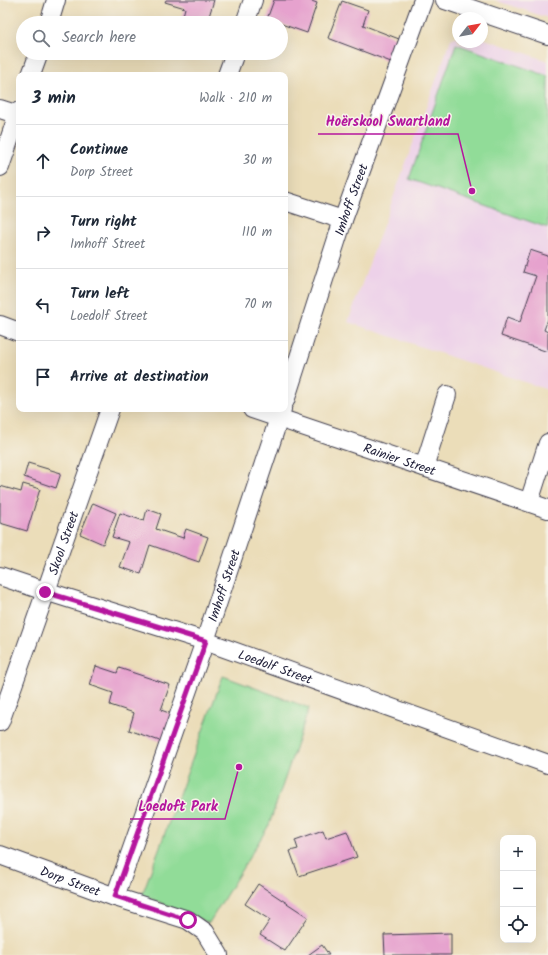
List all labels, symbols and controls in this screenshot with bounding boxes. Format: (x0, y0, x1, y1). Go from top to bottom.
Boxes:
north arrow (452, 12, 488, 48)
search box (16, 16, 288, 60)
text: Search here (62, 26, 136, 50)
icon: search (30, 27, 52, 49)
text: 3 min (32, 85, 76, 112)
text: Walk · 210 m (199, 88, 272, 109)
callout: Hoërskool Swartland (318, 108, 458, 134)
text: Hoërskool Swartland (326, 111, 451, 133)
text: Continue (70, 138, 128, 162)
icon: ahead (32, 150, 54, 172)
text: 30 m (243, 150, 272, 171)
street label: Imhoff Street (330, 160, 375, 239)
text: Dorp Street (70, 162, 133, 183)
text: Turn right (70, 210, 137, 234)
icon: right (32, 222, 54, 244)
text: 110 m (242, 222, 272, 243)
text: Imhoff Street (70, 234, 145, 255)
text: Turn left (70, 282, 130, 306)
icon: left (32, 294, 54, 316)
text: 70 m (244, 294, 272, 315)
text: Loedolf Street (70, 306, 147, 327)
text: Arrive at destination (70, 365, 209, 389)
icon: arrive (32, 366, 54, 388)
street label: Rainier Street (360, 438, 439, 483)
street label: Skool Street (44, 508, 86, 578)
street label: Imhoff Street (203, 546, 247, 625)
route end (36, 583, 54, 601)
street label: Loedolf Street (235, 645, 316, 691)
callout: Loedoft Park (130, 793, 225, 819)
text: Loedoft Park (138, 796, 219, 818)
map controls (500, 835, 536, 943)
button: + (500, 835, 536, 871)
street label: Dorp Street (37, 861, 104, 903)
button: − (500, 871, 536, 907)
button: locate (500, 907, 536, 943)
route start (179, 911, 197, 929)

